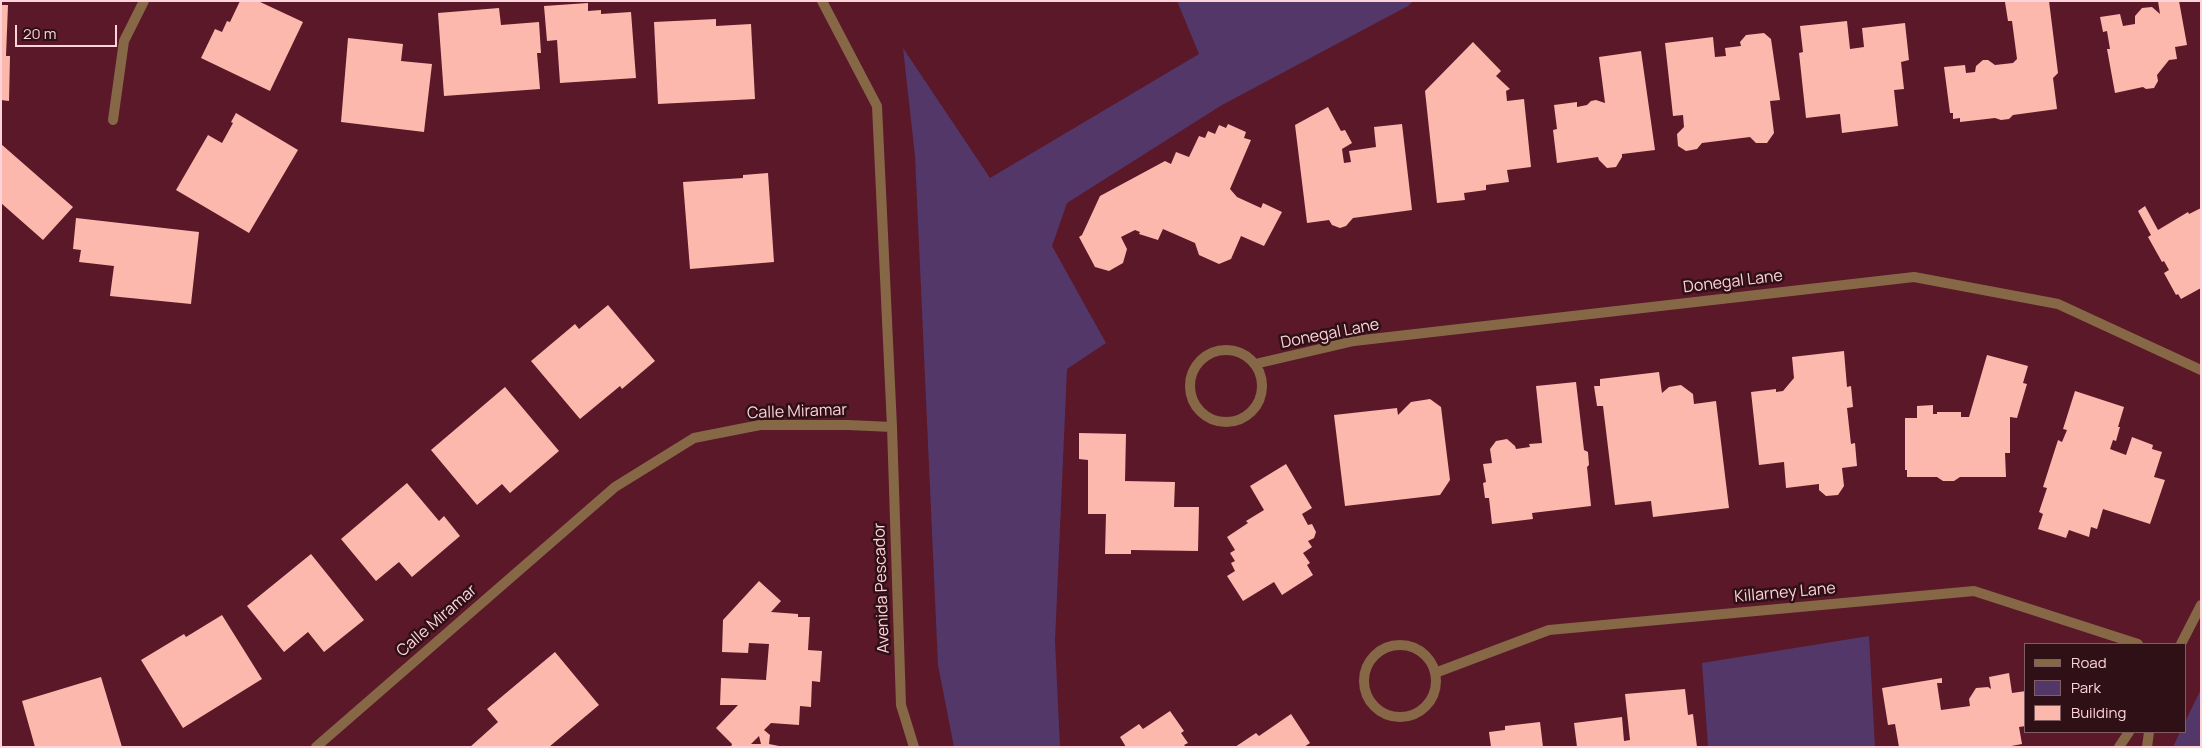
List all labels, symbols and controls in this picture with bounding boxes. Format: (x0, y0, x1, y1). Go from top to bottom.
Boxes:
scale bar (18, 15, 120, 47)
text: 20 m (23, 23, 56, 44)
street label: Donegal Lane (1682, 266, 1784, 298)
street label: Donegal Lane (1279, 315, 1381, 353)
street label: Calle Miramar (747, 401, 847, 423)
street label: Avenida Pescador (870, 522, 894, 654)
street label: Killarney Lane (1734, 579, 1836, 607)
street label: Calle Miramar (393, 581, 481, 661)
legend (2024, 643, 2187, 733)
text: Road (2071, 652, 2107, 673)
text: Park (2071, 677, 2101, 698)
text: Building (2071, 702, 2126, 723)

